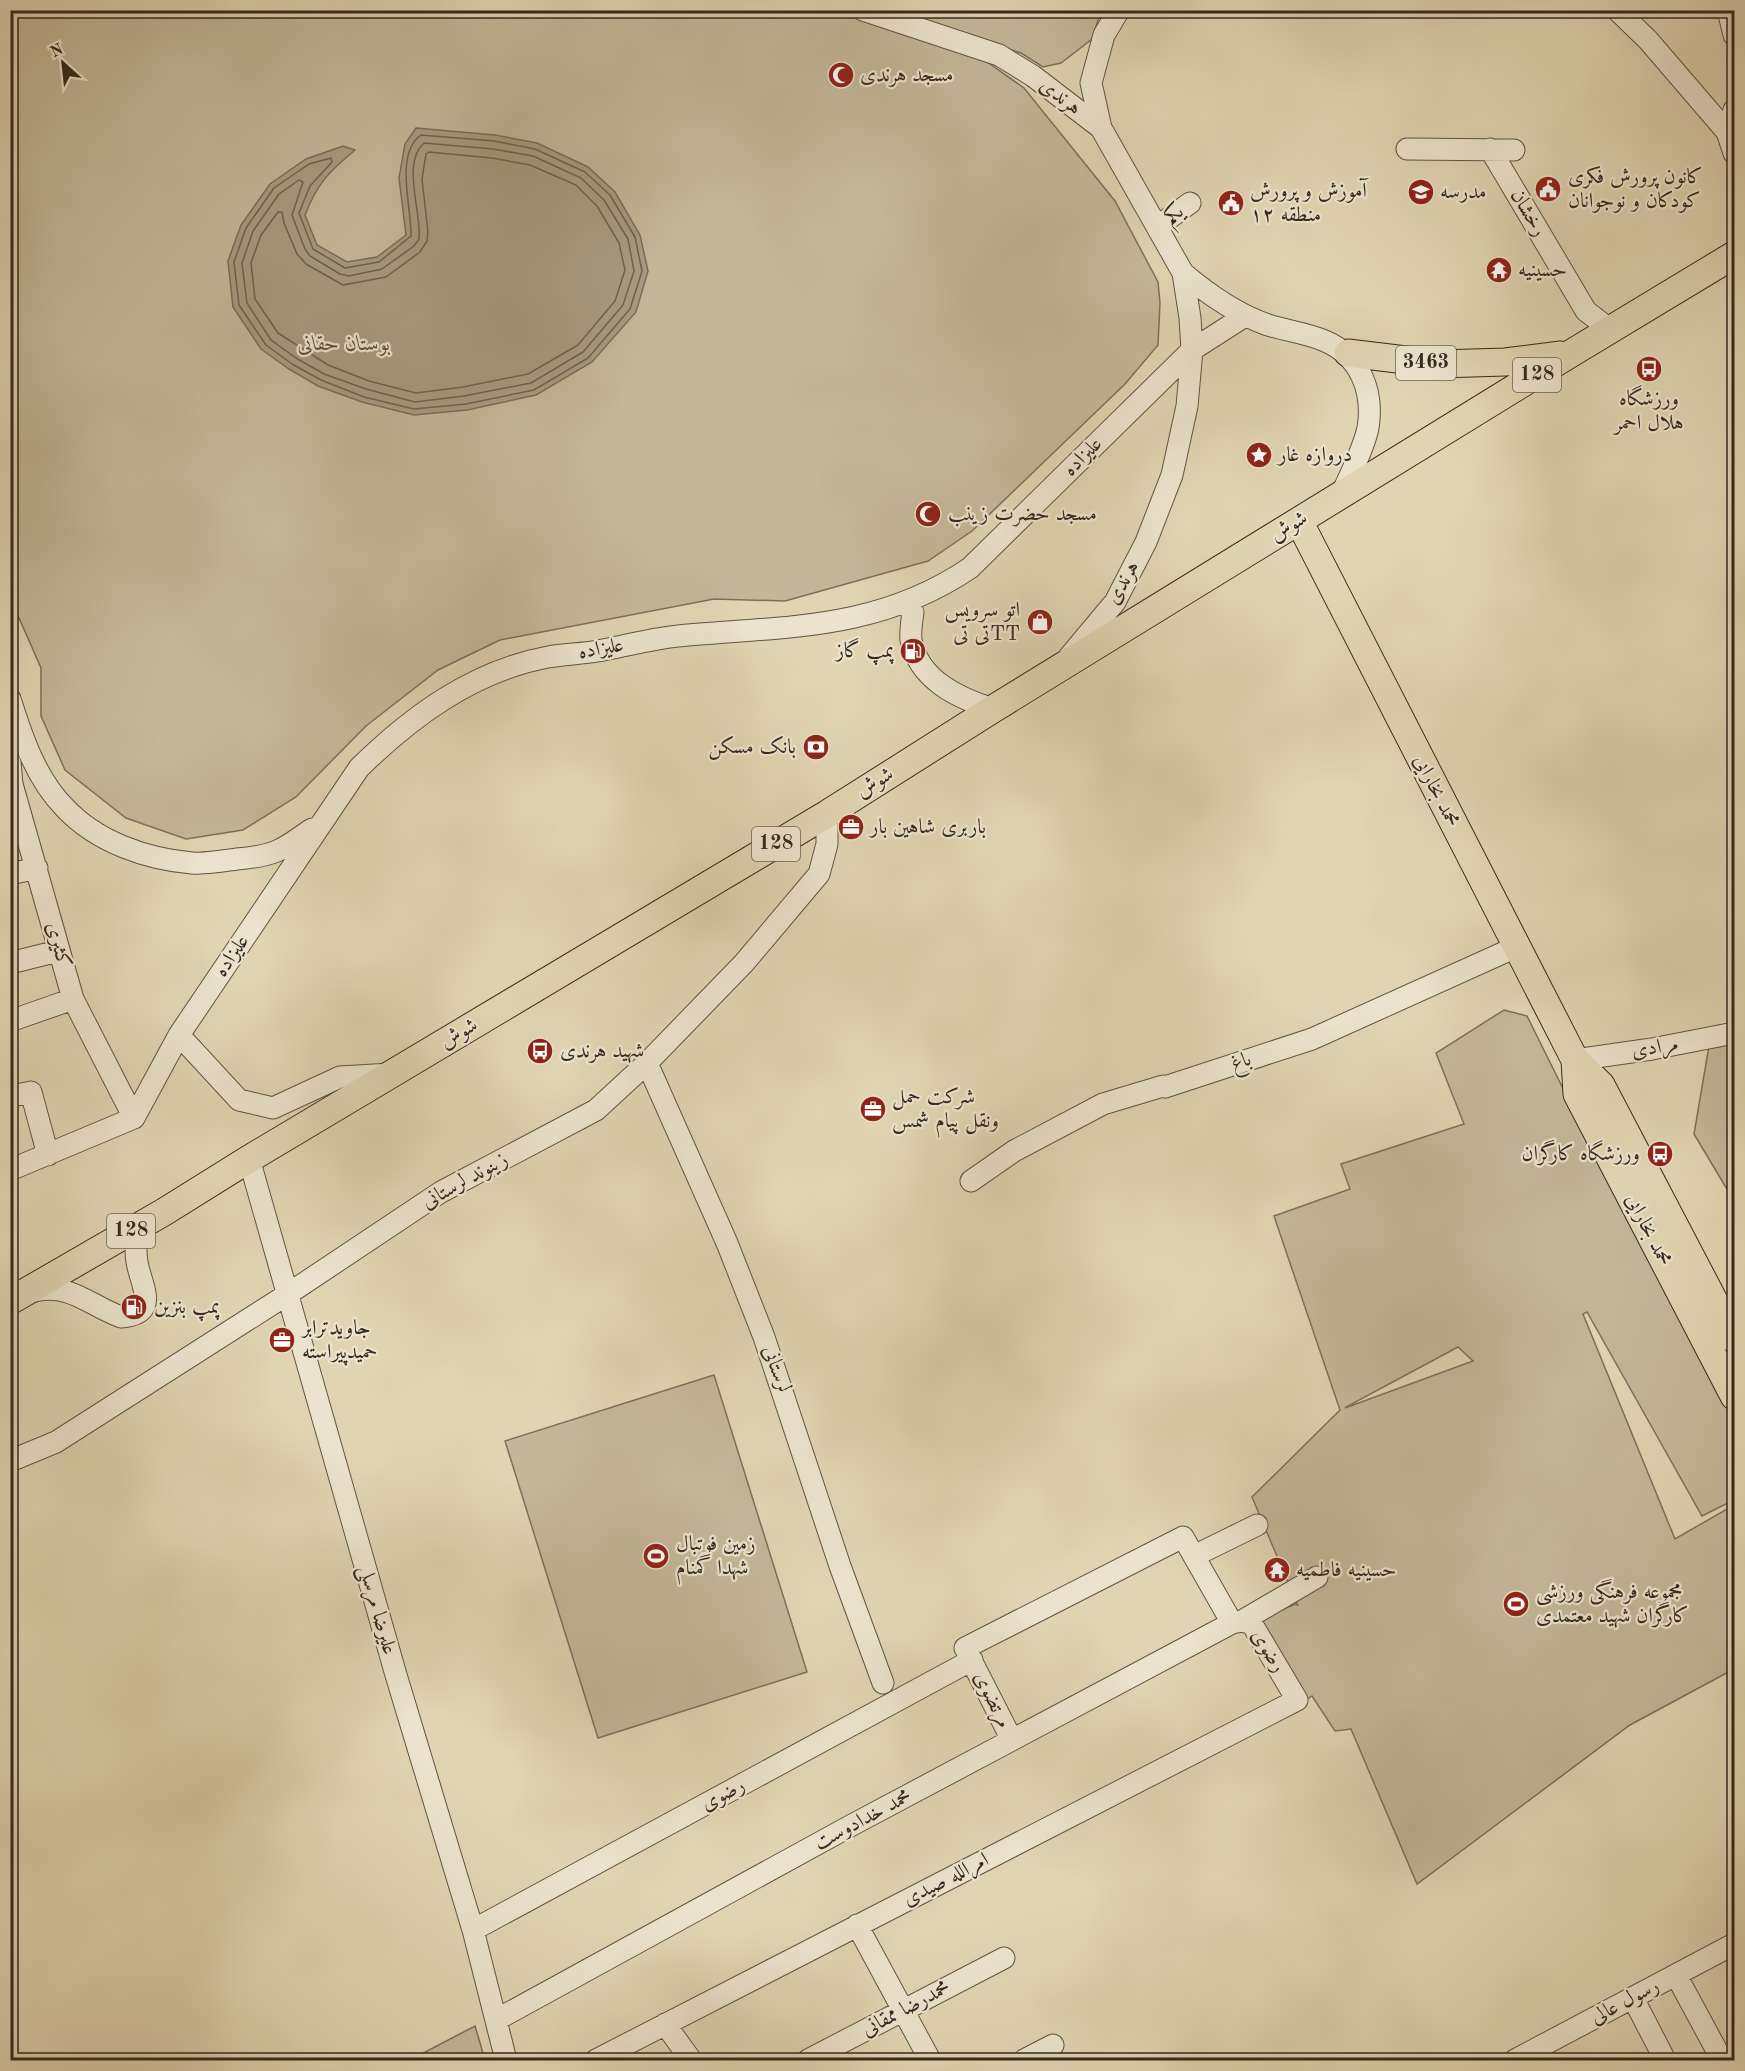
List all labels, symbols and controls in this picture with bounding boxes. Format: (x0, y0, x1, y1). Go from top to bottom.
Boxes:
north arrow (33, 33, 93, 93)
text: N (48, 41, 67, 61)
mosque icon: مسجد هرندی (826, 60, 856, 90)
place label: مسجد هرندی (860, 65, 954, 87)
street label: هرندی (1035, 75, 1085, 120)
place label: کانون پرورش فکری کودکان و نوجوانان (1568, 166, 1703, 213)
public building icon: کانون پرورش فکری کودکان و نوجوانان (1533, 174, 1563, 204)
place label: آموزش و پرورش منطقه ۱۲ (1250, 177, 1369, 226)
school or university icon: مدرسه (1406, 177, 1436, 207)
place label: مدرسه (1440, 182, 1486, 203)
street label: رخشان (1506, 186, 1550, 240)
public building icon: آموزش و پرورش منطقه ۱۲ (1216, 188, 1246, 218)
street label: یکم (1159, 199, 1193, 235)
temple icon: حسینیه (1484, 255, 1514, 285)
place label: حسینیه (1518, 260, 1567, 282)
park label: بوستان حقانی (298, 334, 390, 356)
road number: 3463 (1396, 346, 1456, 380)
bus stop icon: ورزشگاه هلال احمر (1634, 354, 1664, 384)
road number: 128 (1513, 358, 1561, 392)
place label: ورزشگاه هلال احمر (1612, 385, 1684, 435)
street label: علیزاده (1059, 433, 1107, 481)
place icon: دروازه غار (1244, 440, 1274, 470)
place label: دروازه غار (1276, 445, 1352, 466)
mosque icon: مسجد حضرت زینب (913, 499, 943, 529)
place label: مسجد حضرت زینب (948, 504, 1097, 527)
street label: شوش (1266, 507, 1312, 547)
street label: هرندی (1102, 558, 1145, 609)
place label: اتو سرویس تی تیTT (945, 600, 1020, 645)
shop icon: اتو سرویس تی تیTT (1025, 607, 1055, 637)
street label: علیزاده (577, 635, 625, 663)
fuel station icon: پمپ گاز (898, 636, 928, 666)
place label: پمپ گاز (834, 637, 894, 666)
bank icon: بانک مسکن (801, 732, 831, 762)
place label: بانک مسکن (708, 735, 796, 760)
street label: محمد بخارایی (1407, 752, 1463, 831)
street label: شوش (852, 763, 898, 803)
office icon: باربری شاهین بار (836, 812, 866, 842)
place label: باربری شاهین بار (868, 817, 986, 839)
road number: 128 (752, 827, 800, 861)
street label: کثیری (42, 920, 74, 970)
street label: علیزاده (211, 931, 253, 981)
street label: شوش (436, 1015, 482, 1054)
street label: مرادی (1630, 1034, 1680, 1065)
bus stop icon: شهید هرندی (525, 1036, 555, 1066)
place label: شهید هرندی (560, 1041, 644, 1064)
street label: باغ (1228, 1049, 1256, 1081)
place label: شرکت حمل ونقل پیام شمس (892, 1087, 999, 1138)
office icon: شرکت حمل ونقل پیام شمس (858, 1094, 888, 1124)
place label: ورزشگاه کارگران (1521, 1139, 1640, 1166)
bus stop icon: ورزشگاه کارگران (1645, 1139, 1675, 1169)
street label: زینوند لرستانی (418, 1148, 512, 1214)
street label: محمد بخارایی (1619, 1191, 1675, 1270)
road number: 128 (107, 1214, 155, 1248)
fuel station icon: پمپ بنزین (119, 1292, 149, 1322)
place label: پمپ بنزین (154, 1297, 220, 1322)
place label: جاویدترابر حمیدپیراسته (300, 1318, 377, 1366)
office icon: جاویدترابر حمیدپیراسته (267, 1325, 297, 1355)
street label: لرستانی (758, 1343, 795, 1395)
place label: زمین فوتبال شهدا گمنام (676, 1534, 756, 1585)
sports icon: زمین فوتبال شهدا گمنام (641, 1541, 671, 1571)
temple icon: حسینیه فاطمیه (1262, 1555, 1292, 1585)
place label: حسینیه فاطمیه (1296, 1560, 1397, 1582)
street label: علیرضا مرسلی (350, 1563, 400, 1658)
place label: مجموعه فرهنگی ورزشی کارگران شهید معتمدی (1536, 1578, 1689, 1629)
sports icon: مجموعه فرهنگی ورزشی کارگران شهید معتمدی (1501, 1589, 1531, 1619)
street label: رضوی (1246, 1626, 1289, 1677)
street label: مرتضوی (967, 1669, 1015, 1733)
street label: رضوی (698, 1775, 749, 1816)
street label: محمد خدادوست (811, 1786, 915, 1854)
street label: امرالله صیدی (900, 1849, 994, 1913)
street label: رسول عالی (1587, 1975, 1663, 2030)
street label: محمدرضا ممقانی (858, 1977, 954, 2041)

